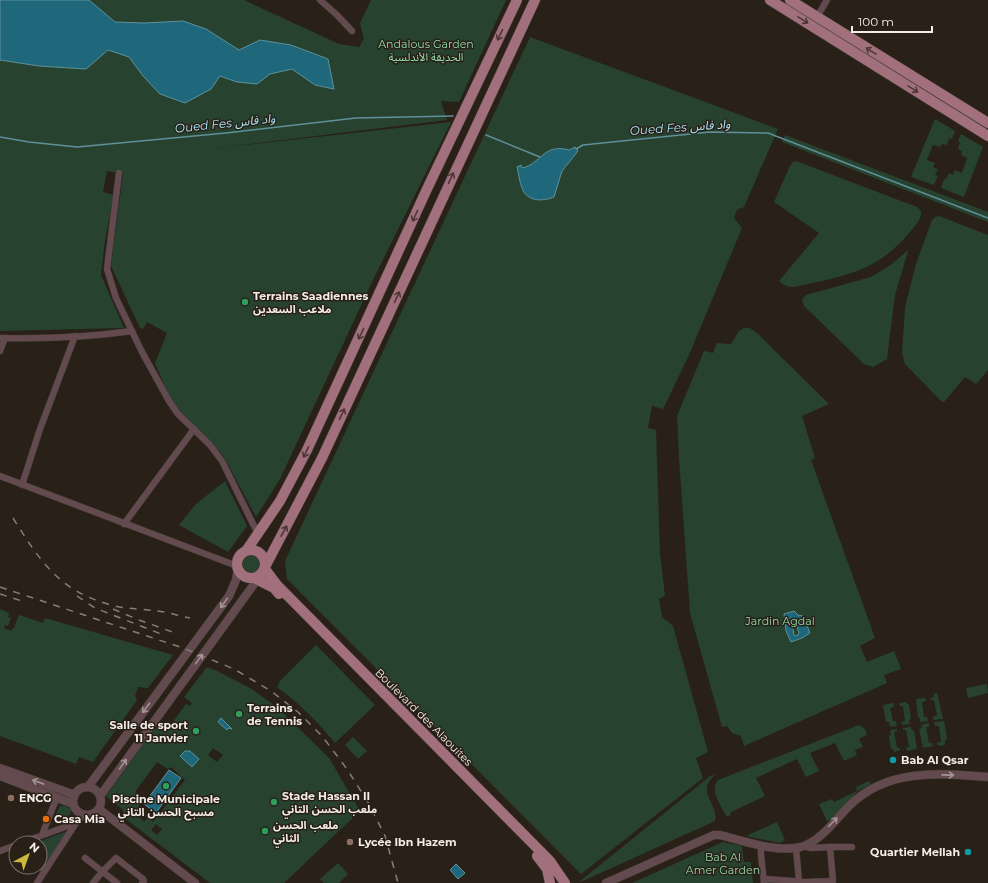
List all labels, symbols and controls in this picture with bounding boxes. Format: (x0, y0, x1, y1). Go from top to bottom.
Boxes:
scale bar (852, 8, 932, 34)
text: 100 m (858, 14, 894, 29)
one-way arrow (797, 17, 809, 25)
one-way arrow (496, 29, 503, 41)
park label: Andalous Garden الحديقة الأندلسية (378, 37, 474, 64)
one-way arrow (865, 46, 877, 54)
one-way arrow (907, 86, 919, 94)
water label: Oued Fes واد فاس (174, 110, 277, 136)
water label: Oued Fes واد فاس (629, 116, 731, 138)
one-way arrow (448, 173, 455, 185)
one-way arrow (411, 210, 418, 222)
place label: Terrains Saadiennes ملاعب السعدين (253, 289, 368, 316)
one-way arrow (394, 291, 401, 303)
marker: Terrains Saadiennes ملاعب السعدين (240, 297, 250, 307)
one-way arrow (357, 328, 364, 340)
one-way arrow (339, 409, 346, 421)
one-way arrow (302, 446, 309, 458)
one-way arrow (281, 525, 289, 537)
one-way arrow (220, 598, 228, 609)
park label: Jardin Agdal (744, 614, 815, 628)
one-way arrow (195, 654, 203, 665)
street label: Boulevard des Alaouites (372, 665, 476, 769)
place label: Terrains de Tennis (247, 701, 302, 728)
one-way arrow (142, 702, 150, 713)
marker: Terrains de Tennis (234, 709, 244, 719)
place label: Salle de sport 11 Janvier (110, 718, 188, 745)
marker: Salle de sport 11 Janvier (191, 726, 201, 736)
place label: Bab Al Qsar (901, 753, 969, 767)
marker: Bab Al Qsar (888, 755, 898, 765)
one-way arrow (119, 759, 127, 770)
one-way arrow (941, 771, 954, 779)
one-way arrow (32, 778, 45, 785)
marker: Piscine Municipale مسبح الحسن التاني (161, 781, 171, 791)
place label: Stade Hassan II ملعب الحسن التاني (282, 789, 377, 819)
place label: ENCG (19, 791, 51, 805)
place label: Piscine Municipale مسبح الحسن التاني (112, 792, 220, 822)
marker: ENCG (6, 793, 16, 803)
marker: Stade Hassan II ملعب الحسن التاني (269, 797, 279, 807)
place label: Casa Mia (54, 812, 105, 826)
marker: Casa Mia (41, 814, 51, 824)
one-way arrow (828, 817, 838, 827)
place label: ملعب الحسن الثاني (273, 818, 338, 848)
marker: ملعب الحسن الثاني (260, 826, 270, 836)
north arrow (8, 835, 48, 875)
place label: Lycée Ibn Hazem (358, 835, 456, 849)
marker: Lycée Ibn Hazem (345, 837, 355, 847)
text: N (27, 839, 43, 856)
place label: Quartier Mellah (870, 845, 960, 859)
marker: Quartier Mellah (963, 847, 973, 857)
park label: Bab Al Amer Garden (686, 850, 760, 877)

